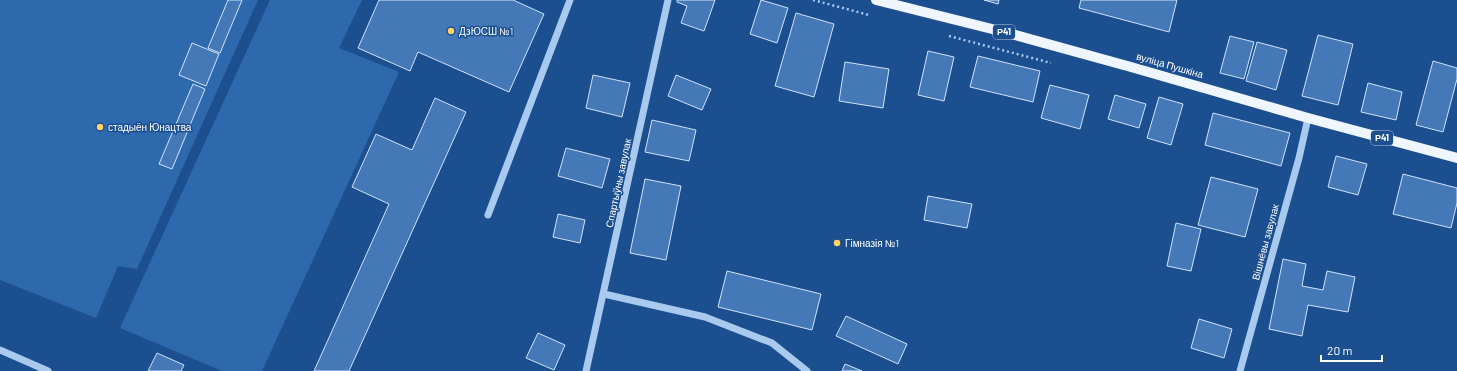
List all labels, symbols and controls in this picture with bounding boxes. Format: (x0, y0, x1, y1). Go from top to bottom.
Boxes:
place label: ДзЮСШ №1 (459, 25, 513, 37)
road number: Р41 (993, 25, 1015, 39)
marker: ДзЮСШ №1 (446, 26, 456, 36)
street label: вуліца Пушкіна (1135, 50, 1205, 80)
place label: стадыён Юнацтва (108, 121, 192, 133)
marker: стадыён Юнацтва (95, 122, 105, 132)
road number: Р41 (1371, 131, 1393, 145)
street label: Спартыўны завулак (603, 137, 633, 229)
street label: Вішнёвы завулак (1249, 202, 1281, 281)
place label: Гімназія №1 (845, 237, 899, 249)
marker: Гімназія №1 (832, 238, 842, 248)
scale bar (1321, 337, 1382, 363)
text: 20 m (1327, 343, 1353, 357)

